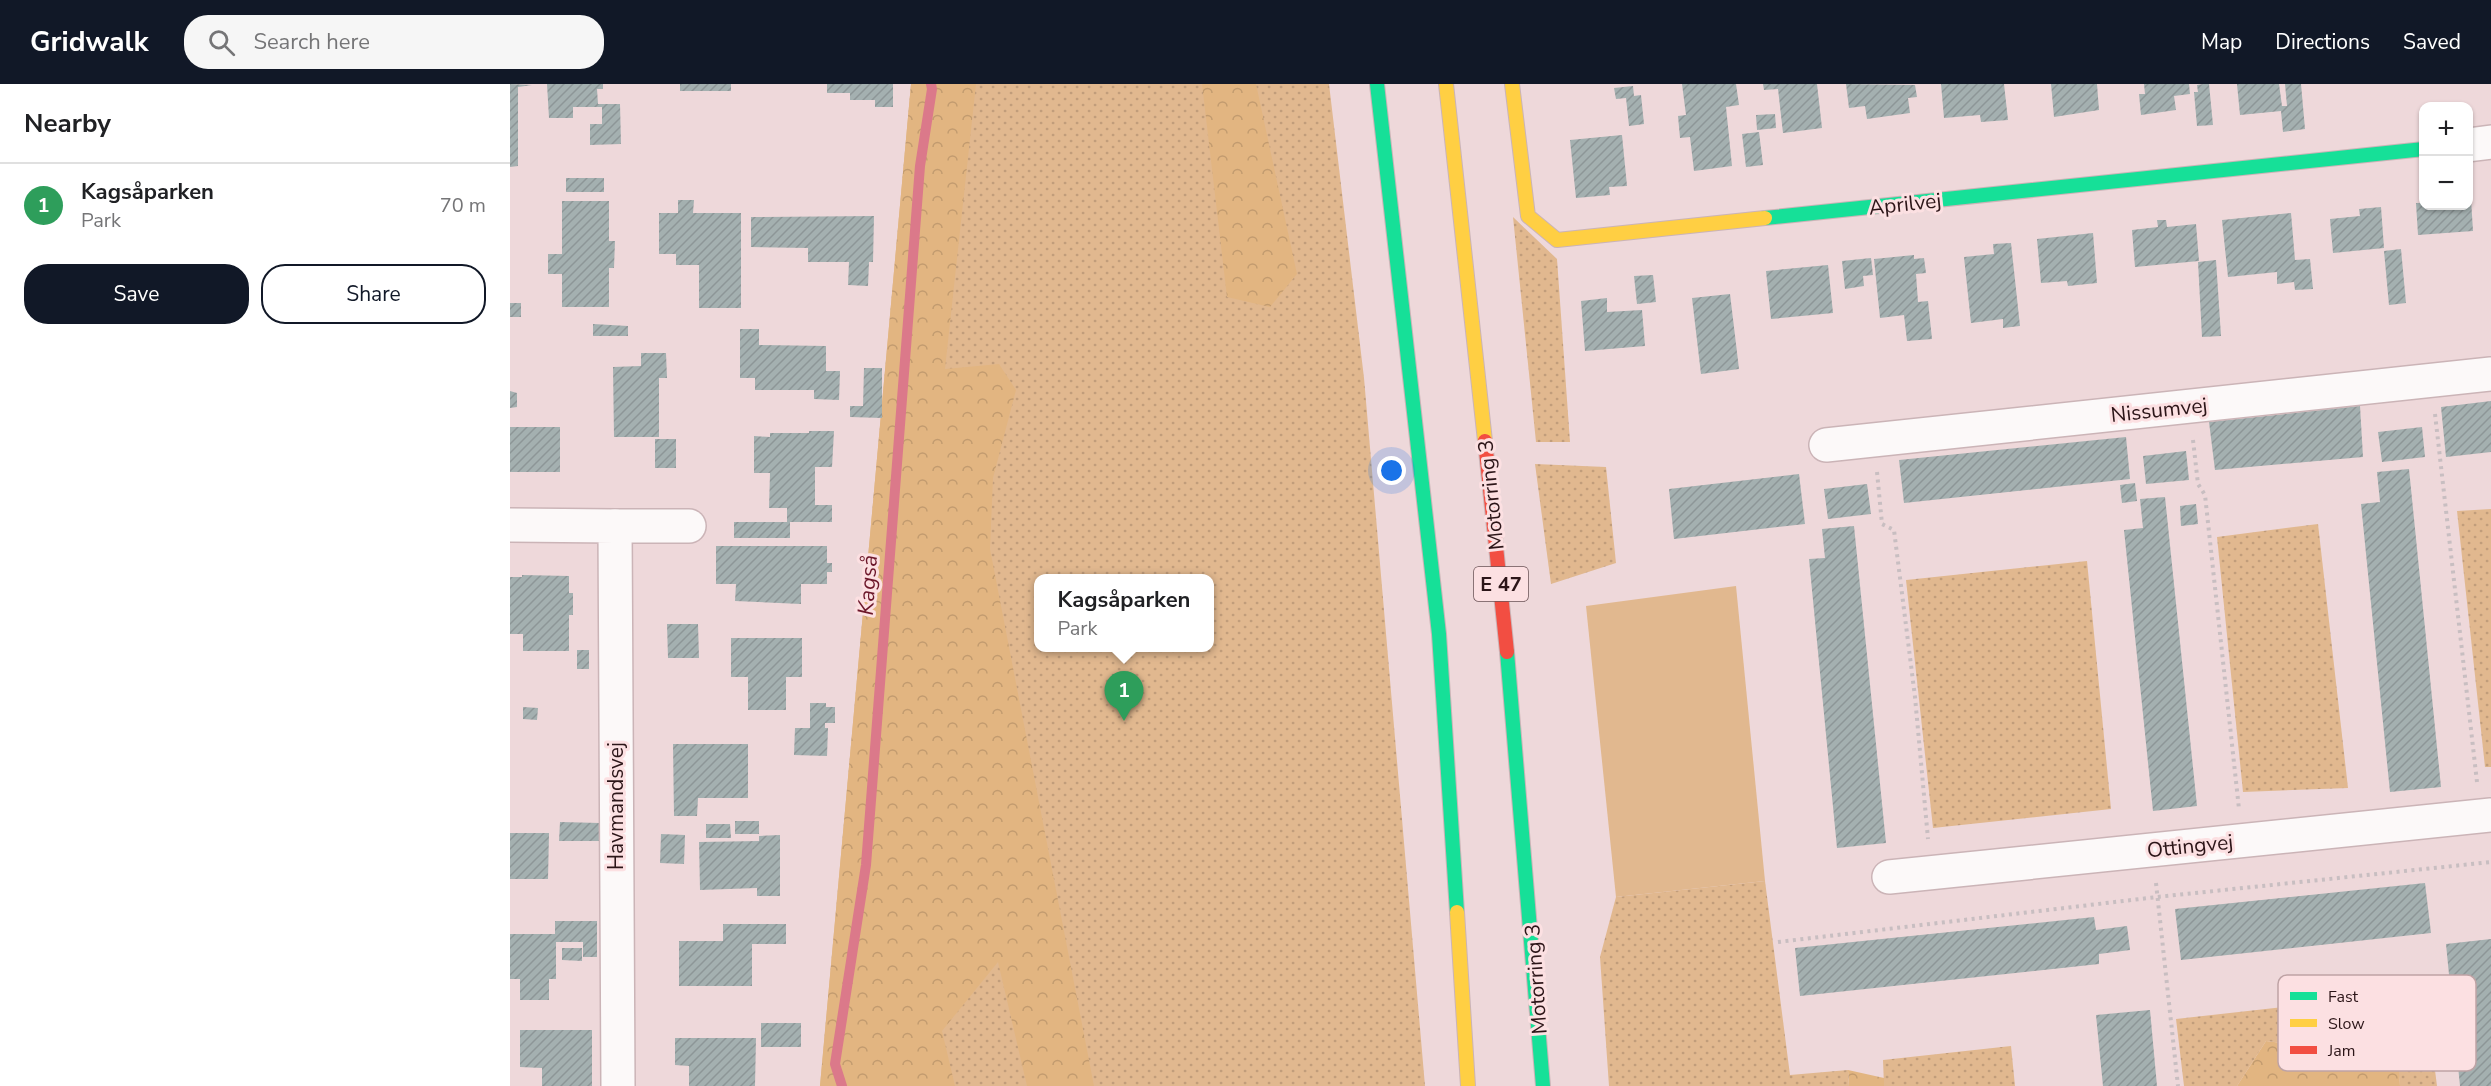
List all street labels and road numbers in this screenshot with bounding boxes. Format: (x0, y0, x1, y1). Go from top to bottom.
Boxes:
street label: Aprilvej (1867, 186, 1943, 222)
street label: Nissumvej (2109, 391, 2209, 429)
street label: Motorring 3 (1471, 439, 1511, 551)
road number: E 47 (1474, 567, 1528, 601)
street label: Havmandsvej (602, 742, 630, 870)
street label: Ottingvej (2146, 828, 2234, 864)
street label: Motorring 3 (1518, 923, 1554, 1035)

